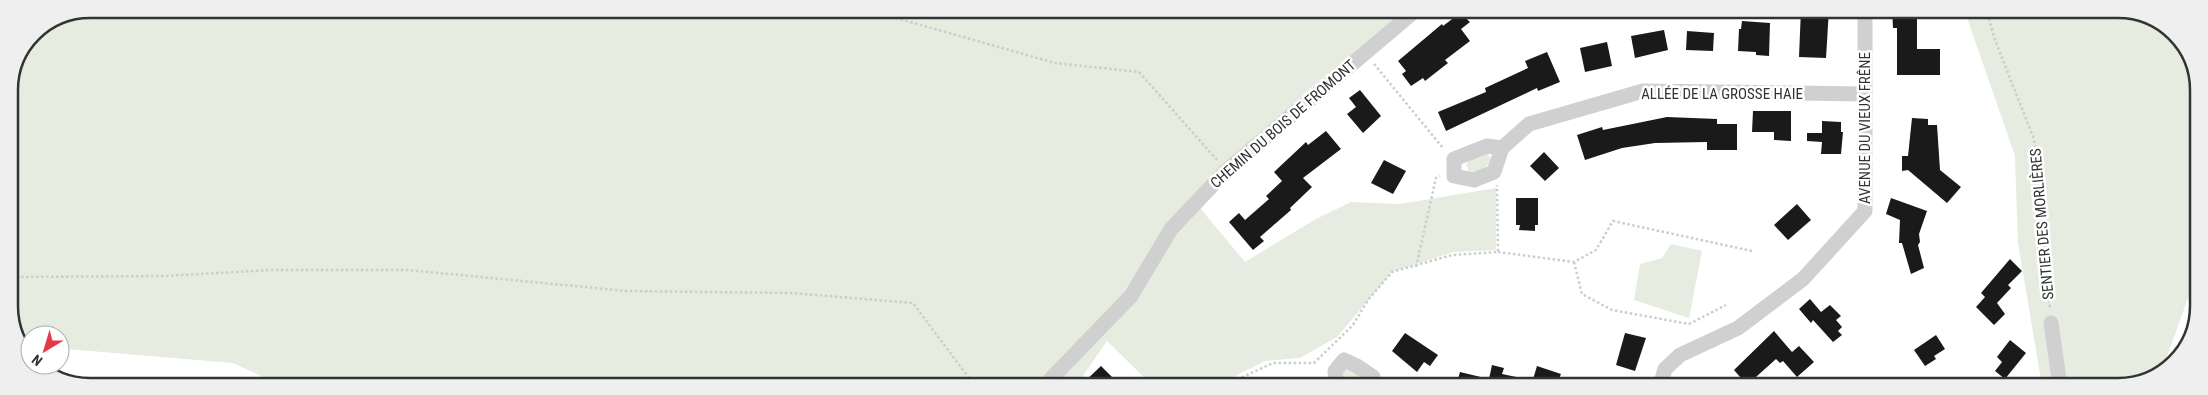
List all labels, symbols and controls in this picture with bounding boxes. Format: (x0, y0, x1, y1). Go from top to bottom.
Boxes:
street label: AVENUE DU VIEUX FRÊNE (1856, 52, 1874, 204)
street label: CHEMIN DU BOIS DE FROMONT (1207, 56, 1359, 192)
street label: ALLÉE DE LA GROSSE HAIE (1641, 85, 1803, 103)
street label: SENTIER DES MORLIÈRES (2026, 147, 2058, 300)
north arrow (20, 325, 70, 375)
text: N (29, 351, 45, 369)

